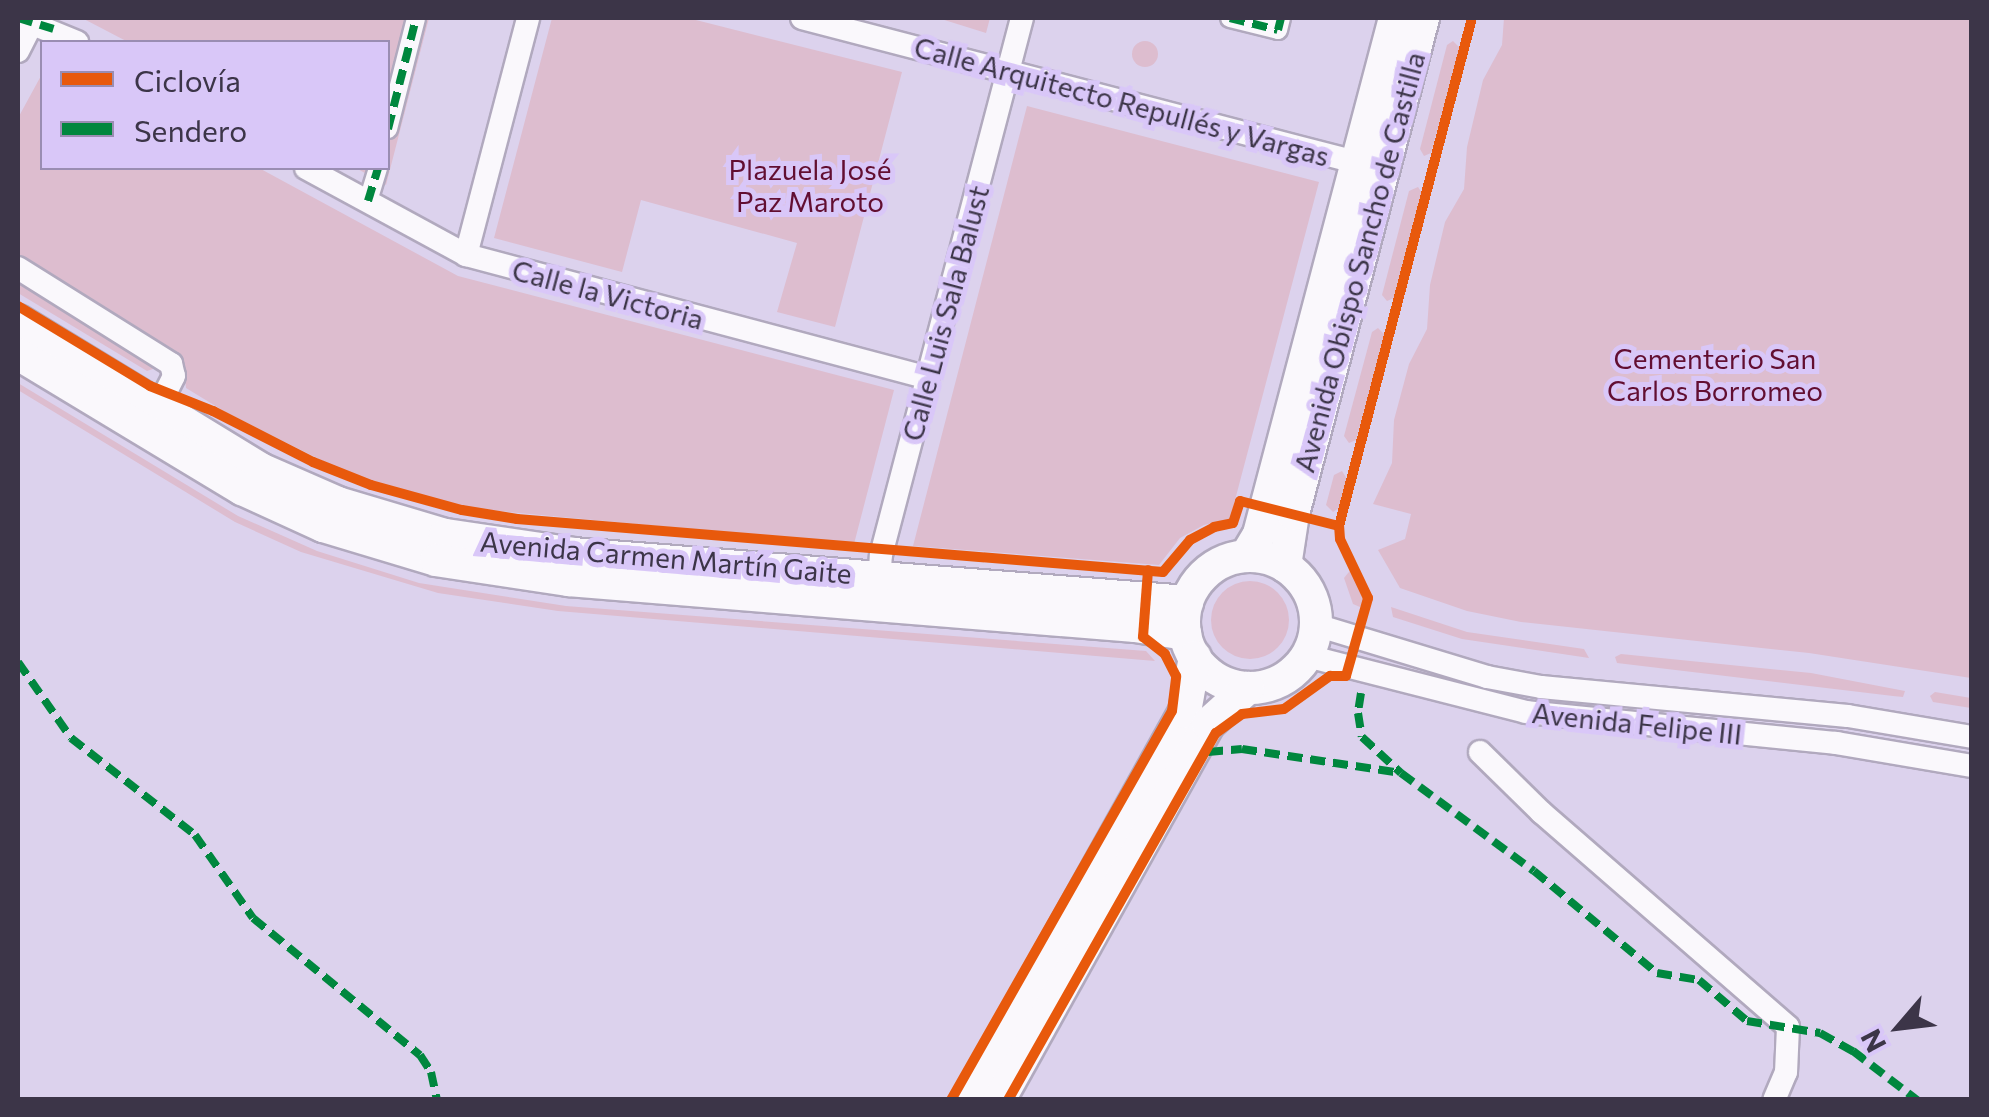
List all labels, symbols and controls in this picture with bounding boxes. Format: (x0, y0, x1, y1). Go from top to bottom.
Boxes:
street label: Calle Arquitecto Repullés y Vargas (911, 29, 1333, 173)
legend (40, 40, 390, 170)
street label: Avenida Obispo Sancho de Castilla (1287, 48, 1431, 476)
text: Ciclovía (134, 61, 241, 98)
text: Sendero (134, 111, 247, 148)
park label: Plazuela José Paz Maroto (729, 152, 891, 218)
street label: Calle Luis Sala Balust (895, 182, 995, 444)
street label: Calle la Victoria (509, 252, 707, 336)
park label: Cementerio San Carlos Borromeo (1607, 341, 1823, 407)
street label: Avenida Carmen Martín Gaite (479, 524, 853, 590)
street label: Avenida Felipe III (1530, 695, 1744, 751)
north arrow (1849, 977, 1949, 1077)
text: N (1853, 1024, 1892, 1058)

